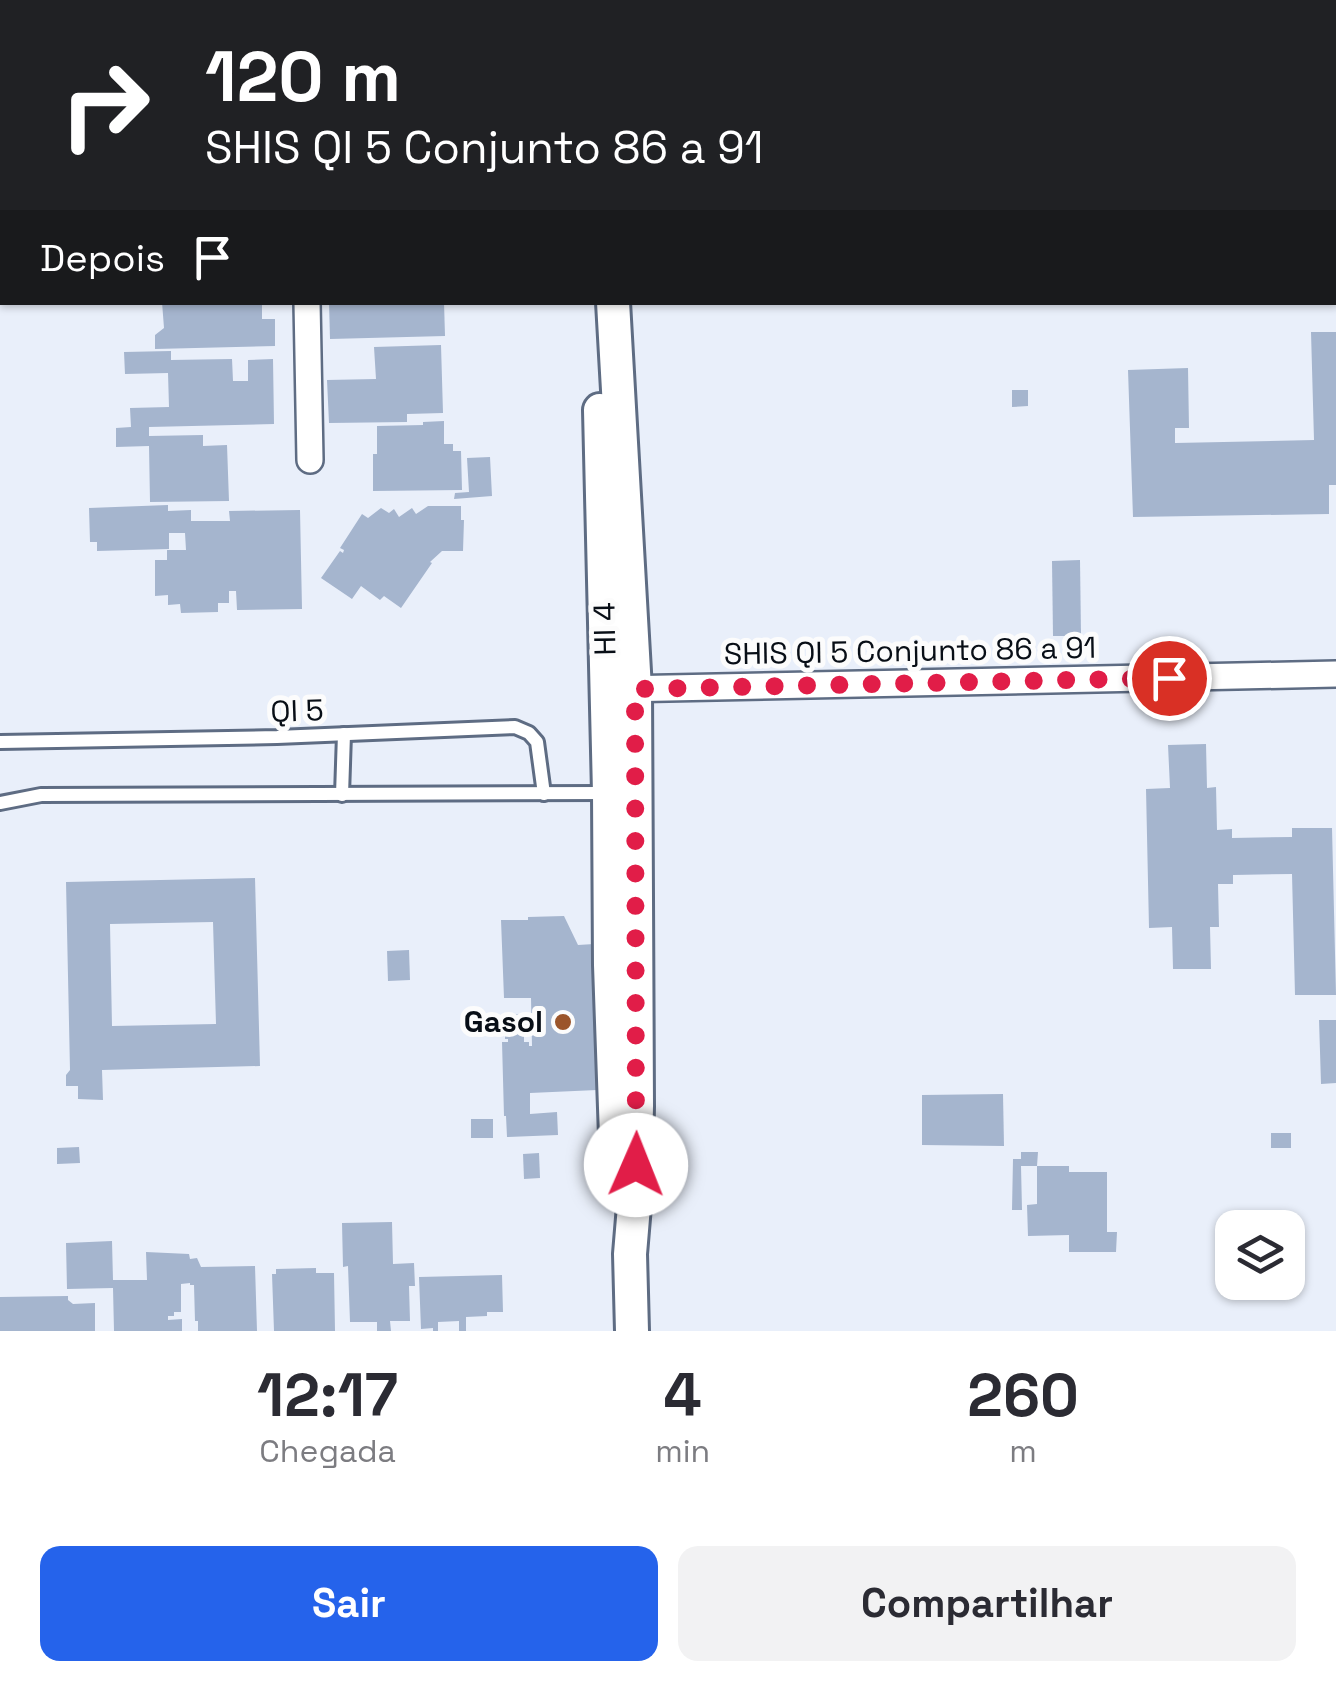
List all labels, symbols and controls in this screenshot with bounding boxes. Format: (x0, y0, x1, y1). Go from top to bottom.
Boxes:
text: 120 m (205, 32, 401, 121)
icon: right (40, 40, 170, 170)
text: SHIS QI 5 Conjunto 86 a 91 (205, 119, 764, 176)
icon: arrive (185, 230, 240, 285)
text: Depois (40, 234, 165, 282)
street label: HI 4 (585, 602, 624, 656)
street label: SHIS QI 5 Conjunto 86 a 91 (724, 628, 1096, 673)
pin (1127, 636, 1212, 721)
icon: arrive (1142, 651, 1197, 706)
street label: QI 5 (270, 690, 324, 731)
place label: Gasol (464, 1002, 543, 1041)
marker: Gasol (552, 1011, 574, 1033)
position arrow (584, 1113, 688, 1217)
map controls (1215, 1210, 1305, 1300)
button: layers (1215, 1210, 1305, 1300)
text: 12:17 (257, 1357, 398, 1434)
text: 4 (664, 1357, 702, 1434)
text: 260 (967, 1357, 1079, 1434)
text: Chegada (259, 1431, 396, 1471)
text: min (655, 1431, 710, 1471)
text: m (1009, 1431, 1037, 1471)
button: Sair (40, 1546, 658, 1661)
button: Compartilhar (678, 1546, 1296, 1661)

